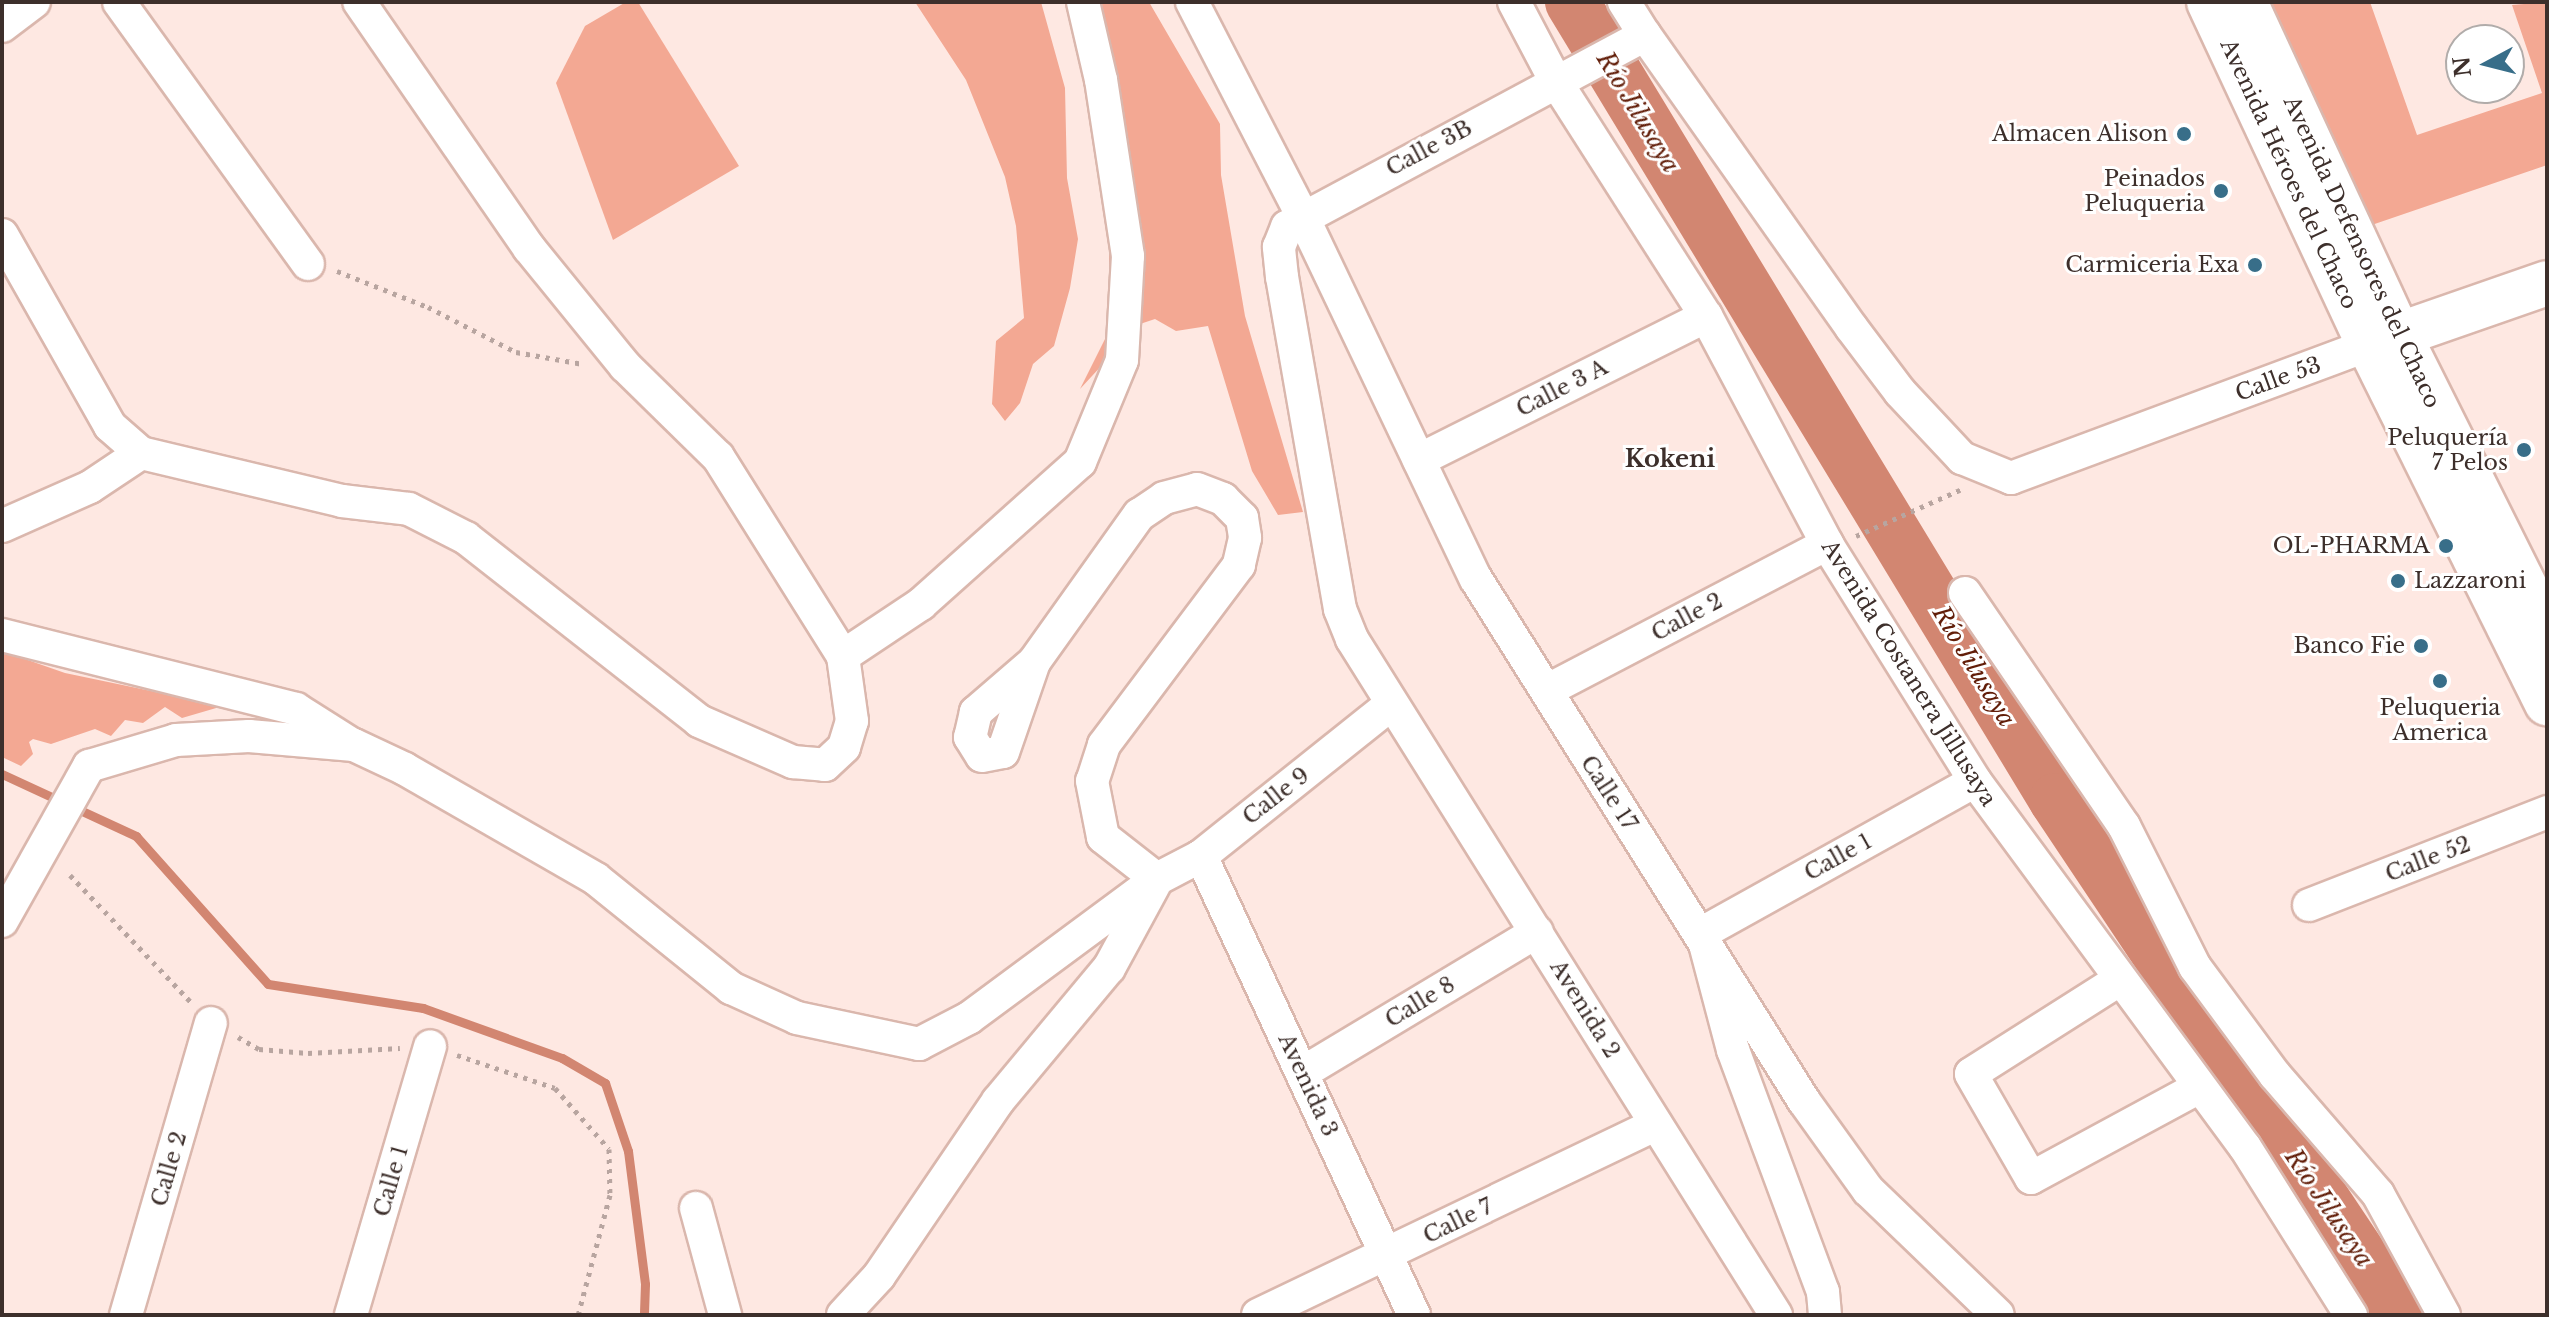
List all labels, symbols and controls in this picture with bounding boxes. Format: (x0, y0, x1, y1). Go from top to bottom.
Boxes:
north arrow (2445, 24, 2525, 104)
street label: Avenida Héroes del Chaco (2215, 35, 2363, 313)
water label: Río Jilusaya (1591, 46, 1685, 178)
text: N (2448, 55, 2477, 79)
street label: Avenida Defensores del Chaco (2278, 92, 2446, 412)
street label: Calle 3B (1382, 114, 1476, 182)
place label: Almacen Alison (1991, 121, 2168, 147)
marker: Almacen Alison (2175, 125, 2193, 143)
place label: Peinados Peluqueria (2084, 165, 2205, 216)
marker: Peinados Peluqueria (2212, 182, 2230, 200)
place label: Carmiceria Exa (2065, 252, 2239, 278)
marker: Carmiceria Exa (2246, 256, 2264, 274)
street label: Calle 53 (2232, 351, 2324, 407)
street label: Calle 3 A (1512, 354, 1612, 422)
place label: Peluquería 7 Pelos (2387, 424, 2508, 476)
marker: Peluquería 7 Pelos (2515, 441, 2533, 459)
district label: Kokeni (1625, 445, 1715, 473)
place label: OL-PHARMA (2273, 533, 2430, 559)
street label: Avenida Costanera Jillusaya (1816, 535, 2002, 811)
marker: OL-PHARMA (2437, 537, 2455, 555)
place label: Lazzaroni (2414, 568, 2526, 594)
marker: Lazzaroni (2389, 572, 2407, 590)
street label: Calle 2 (1647, 587, 1727, 647)
water label: Río Jilusaya (1927, 600, 2021, 732)
place label: Banco Fie (2293, 633, 2405, 659)
marker: Banco Fie (2412, 637, 2430, 655)
marker: Peluqueria America (2431, 672, 2449, 690)
place label: Peluqueria America (2380, 694, 2500, 746)
street label: Calle 17 (1575, 751, 1643, 835)
street label: Calle 9 (1237, 762, 1315, 830)
street label: Calle 1 (1800, 828, 1876, 886)
street label: Calle 52 (2382, 831, 2474, 887)
street label: Avenida 2 (1544, 955, 1626, 1063)
street label: Calle 8 (1380, 971, 1460, 1033)
street label: Avenida 3 (1273, 1029, 1343, 1141)
street label: Calle 2 (146, 1129, 192, 1209)
street label: Calle 1 (368, 1142, 414, 1220)
water label: Río Jilusaya (2279, 1143, 2379, 1273)
street label: Calle 7 (1419, 1193, 1497, 1249)

